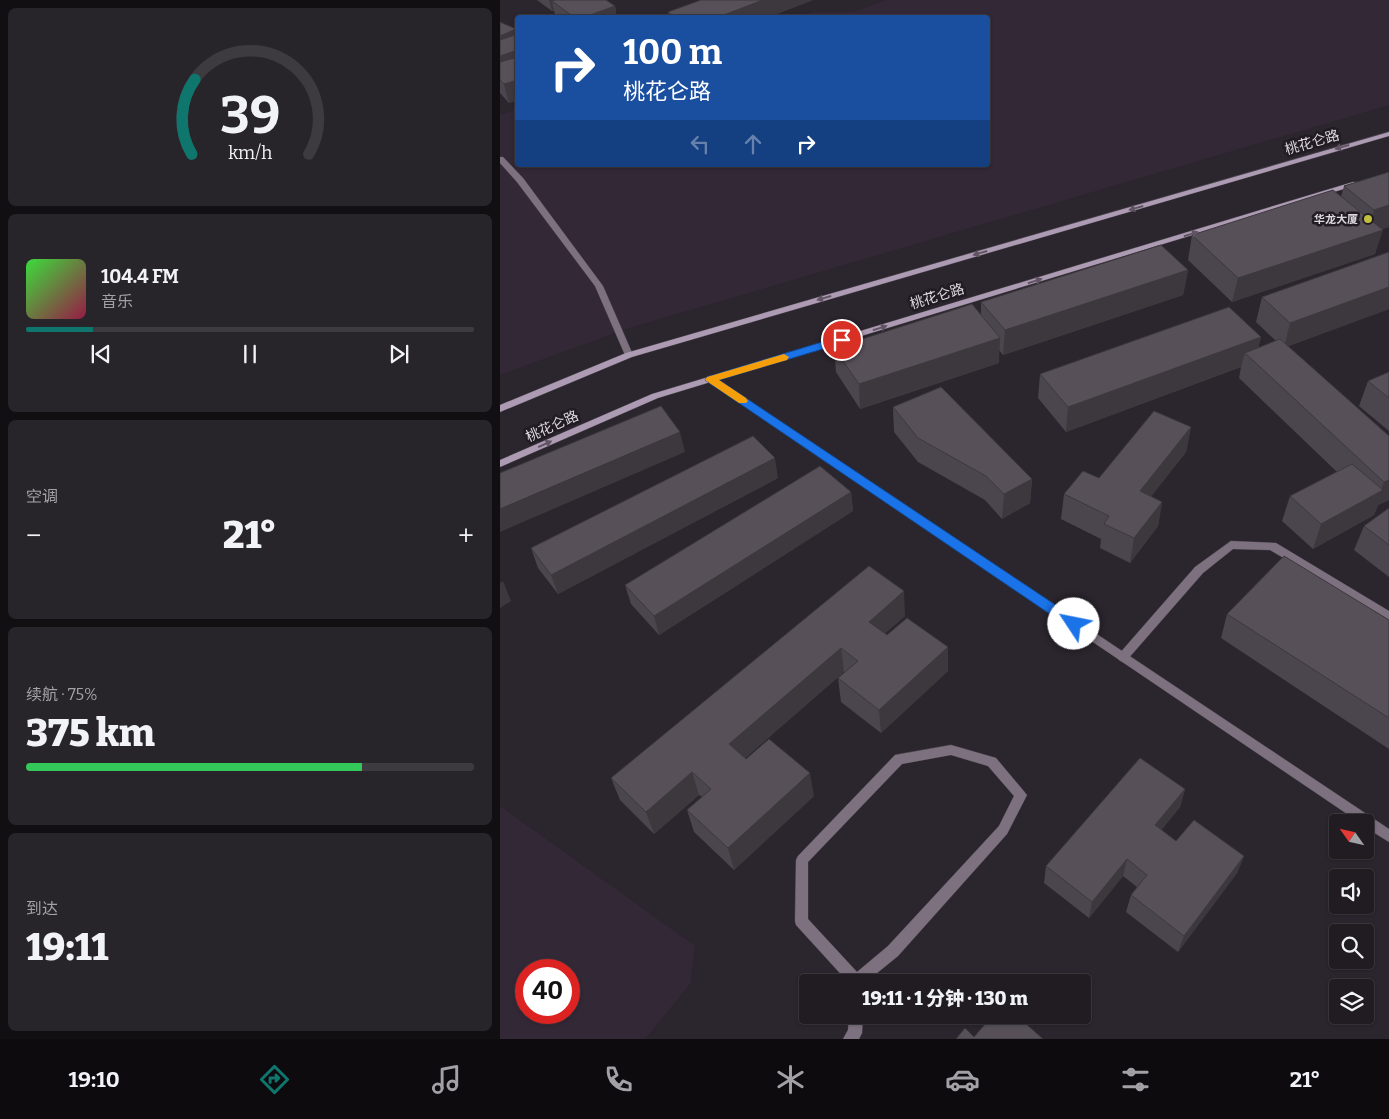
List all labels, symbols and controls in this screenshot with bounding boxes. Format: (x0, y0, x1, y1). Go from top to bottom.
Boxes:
text: 100 m (623, 31, 722, 73)
icon: right (540, 35, 605, 100)
text: 桃花仑路 (623, 78, 711, 105)
text: 39 (220, 84, 280, 147)
street label: 桃花仑路 (1283, 127, 1341, 158)
icon: left (686, 130, 714, 158)
icon: ahead (739, 130, 767, 158)
icon: right (792, 130, 820, 158)
text: km/h (228, 142, 272, 164)
one-way arrow (1335, 144, 1350, 152)
one-way arrow (1128, 204, 1143, 212)
place label: 华龙大厦 (1314, 213, 1358, 226)
marker: 华龙大厦 (1362, 213, 1374, 225)
one-way arrow (1183, 229, 1198, 237)
one-way arrow (972, 249, 987, 257)
text: 104.4 FM (101, 265, 179, 288)
one-way arrow (1028, 277, 1043, 285)
street label: 桃花仑路 (908, 280, 966, 313)
text: 音乐 (101, 292, 133, 311)
one-way arrow (816, 295, 831, 303)
pin (821, 319, 863, 361)
one-way arrow (872, 324, 887, 332)
icon: arrive (828, 326, 856, 354)
icon: previous (87, 340, 115, 368)
icon: pause (236, 340, 264, 368)
icon: next (385, 340, 413, 368)
street label: 桃花仑路 (523, 407, 581, 446)
one-way arrow (538, 440, 552, 448)
text: 空调 (26, 487, 58, 506)
text: 21° (223, 512, 277, 558)
text: − (26, 519, 41, 552)
text: + (458, 519, 474, 552)
position arrow (1047, 597, 1099, 649)
text: 续航 · 75% (26, 685, 98, 704)
text: 375 km (26, 710, 155, 756)
north arrow (1329, 814, 1374, 859)
map controls (1329, 814, 1374, 1024)
button: sound (1329, 869, 1374, 914)
text: 到达 (26, 899, 58, 918)
text: 19:11 (26, 924, 108, 970)
button: search (1329, 924, 1374, 969)
speed limit sign: 40 (515, 959, 580, 1024)
button: layers (1329, 979, 1374, 1024)
text: 19:11 · 1 分钟 · 130 m (862, 987, 1028, 1010)
icon: directions (257, 1062, 292, 1097)
icon: music (429, 1062, 464, 1097)
icon: phone (601, 1062, 636, 1097)
icon: climate (773, 1062, 808, 1097)
icon: car (945, 1062, 980, 1097)
icon: filters (1118, 1062, 1153, 1097)
text: 19:10 (69, 1066, 120, 1093)
text: 21° (1290, 1066, 1320, 1093)

